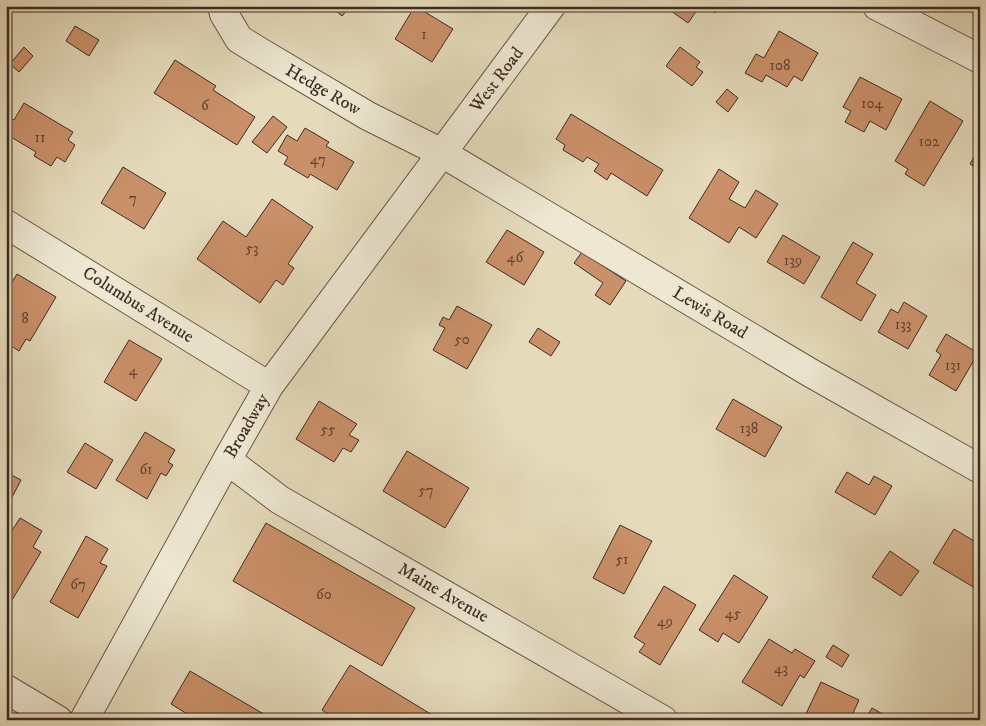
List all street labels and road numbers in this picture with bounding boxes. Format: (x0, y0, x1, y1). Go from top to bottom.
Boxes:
street label: West Road (465, 43, 529, 118)
street label: Hedge Row (281, 60, 365, 121)
street label: Columbus Avenue (78, 262, 198, 348)
street label: Lewis Road (668, 282, 752, 344)
street label: Broadway (220, 389, 274, 462)
street label: Maine Avenue (394, 558, 492, 628)

